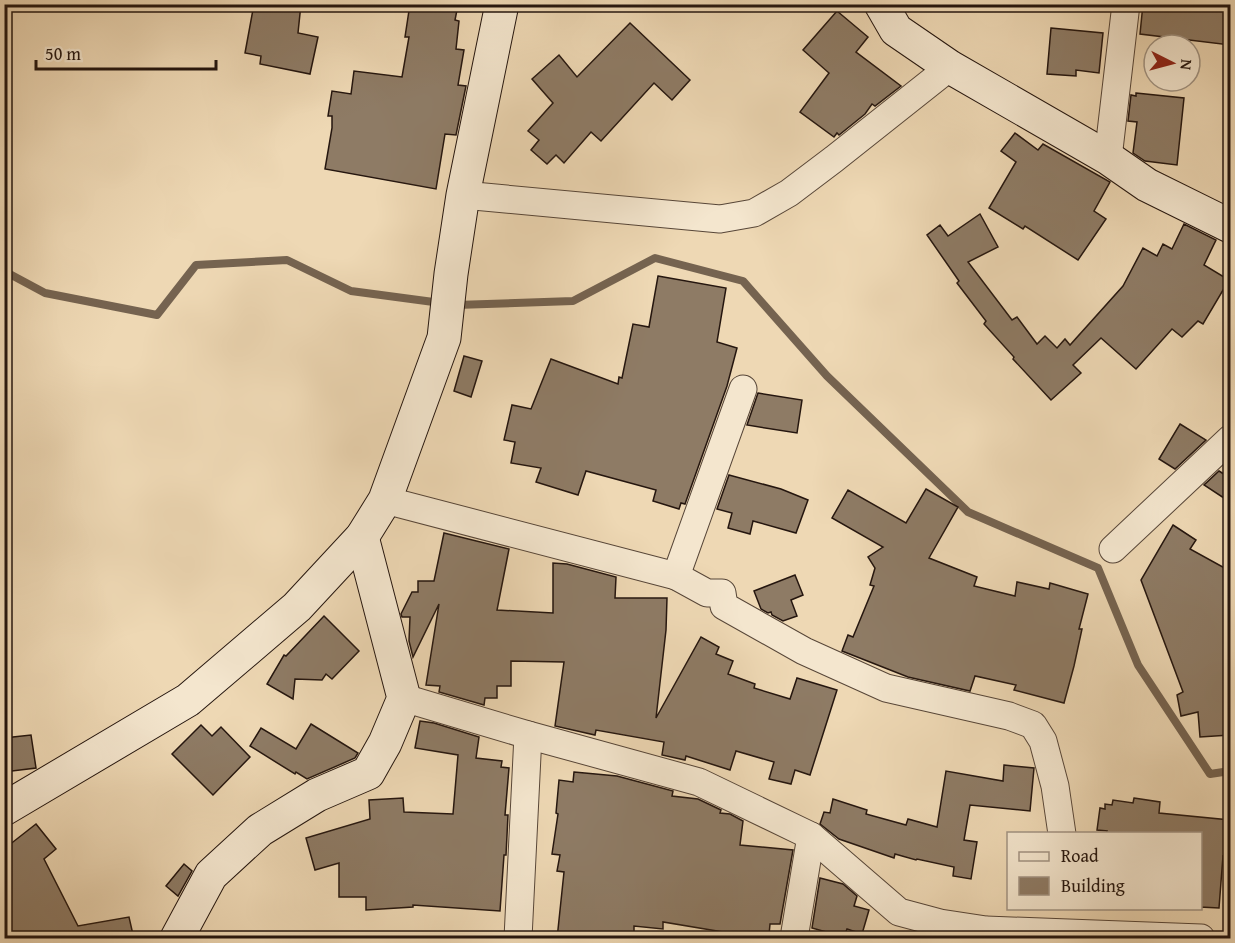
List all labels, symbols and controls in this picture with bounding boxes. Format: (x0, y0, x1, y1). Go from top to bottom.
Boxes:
scale bar (36, 33, 216, 71)
north arrow (1142, 33, 1202, 93)
text: 50 m (45, 40, 81, 67)
text: N (1174, 58, 1199, 71)
legend (1007, 832, 1202, 910)
text: Road (1061, 842, 1099, 869)
text: Building (1061, 872, 1125, 899)

